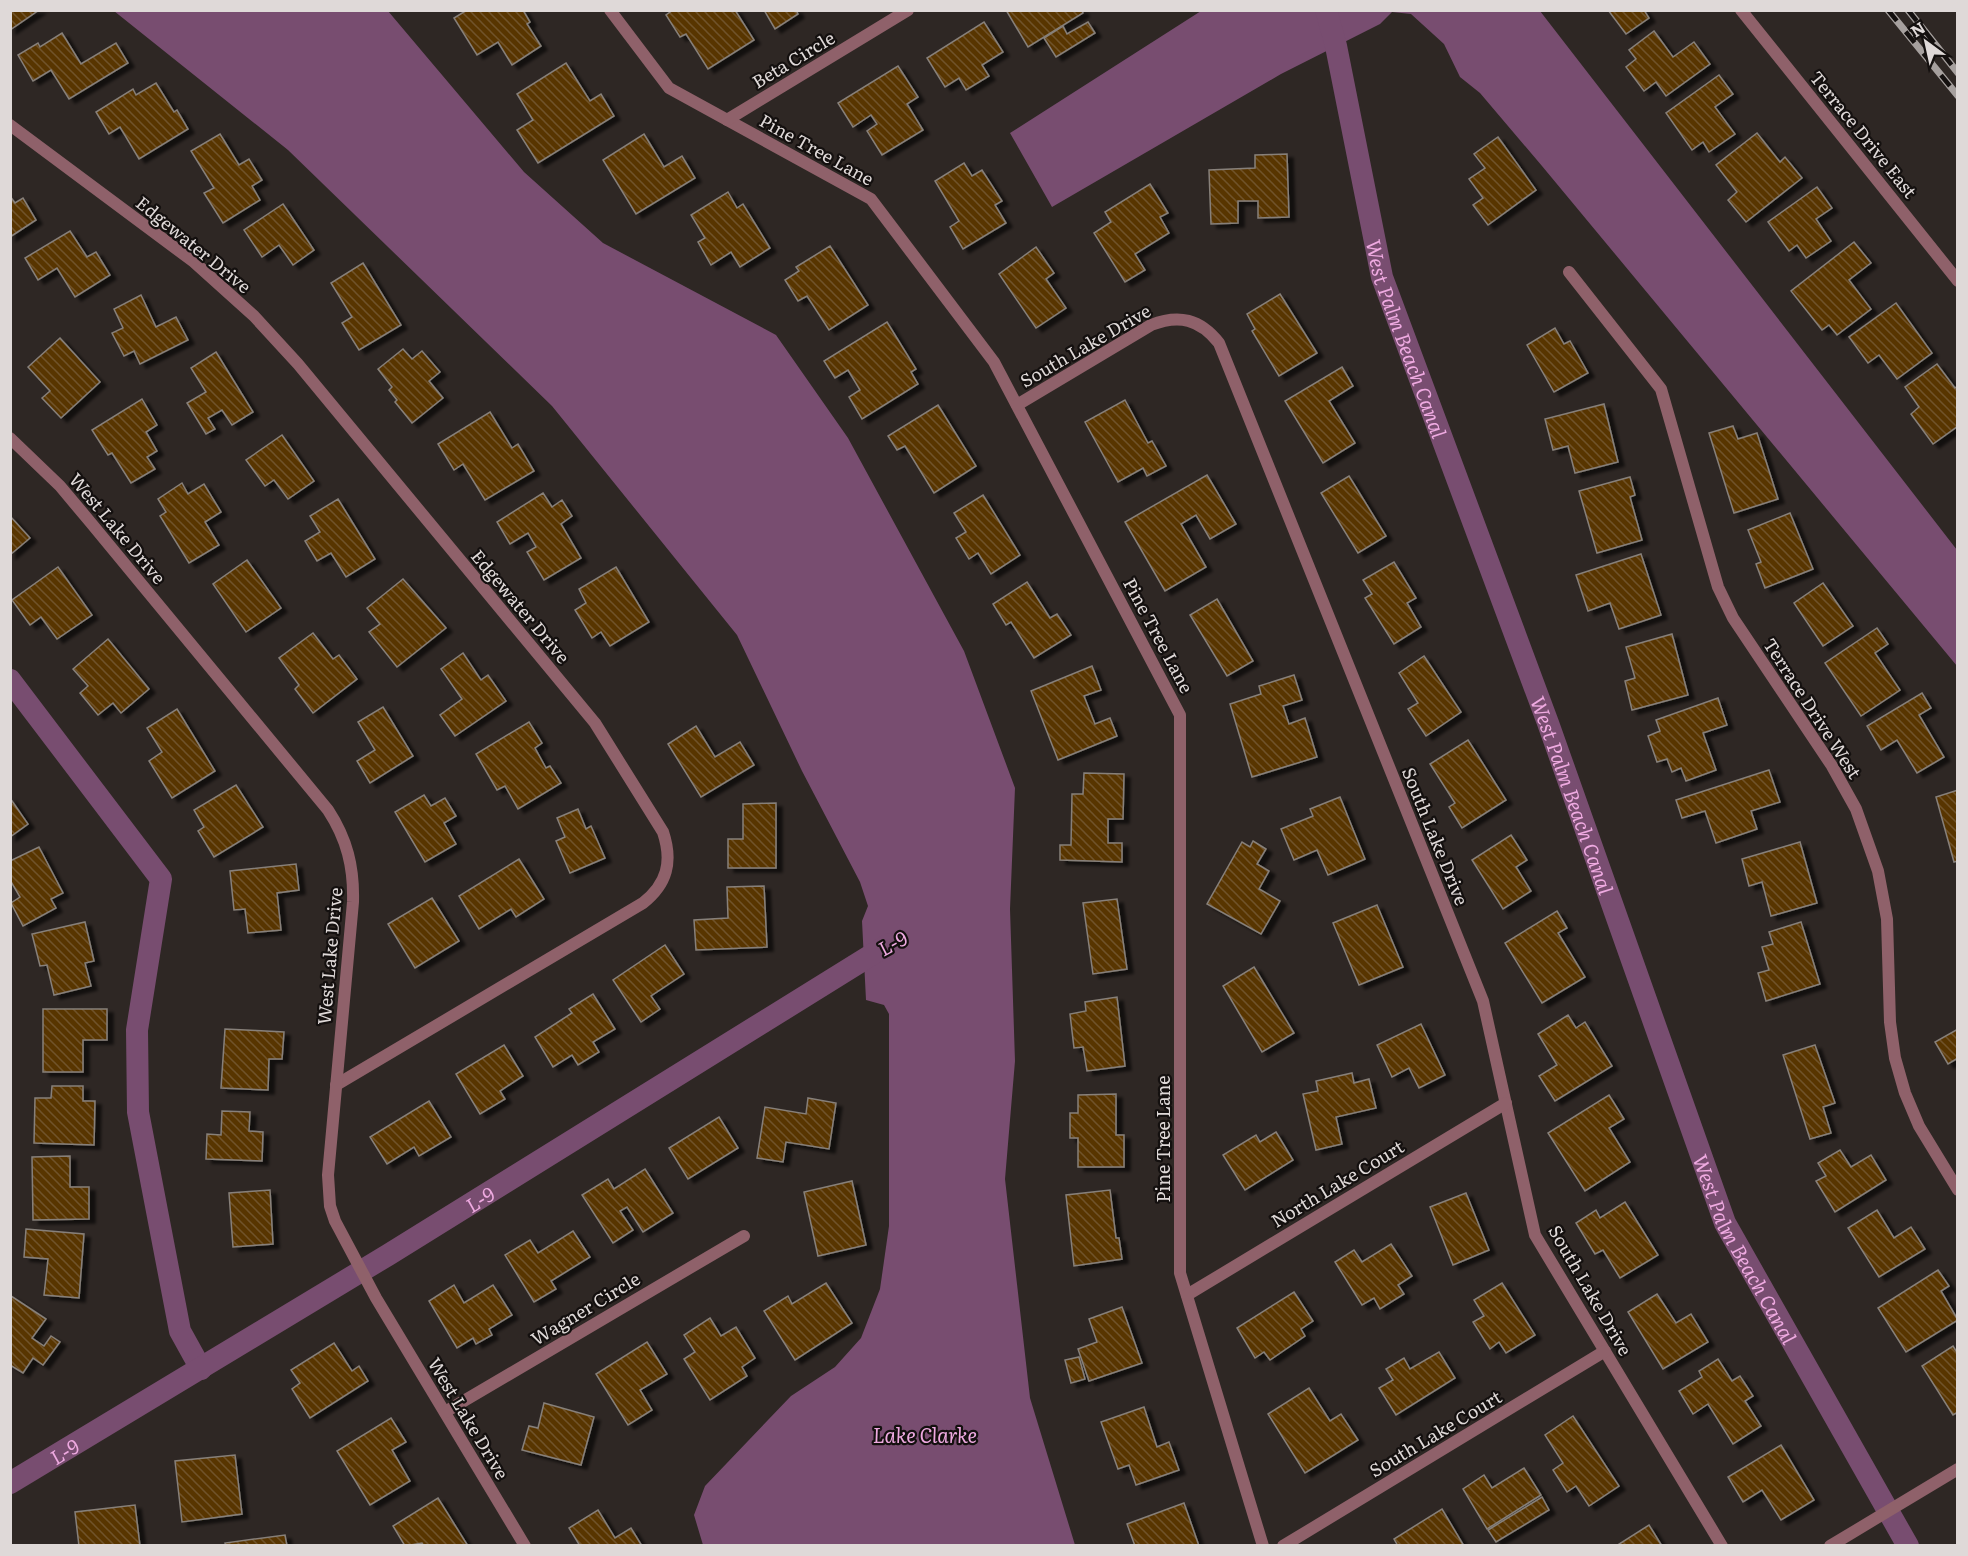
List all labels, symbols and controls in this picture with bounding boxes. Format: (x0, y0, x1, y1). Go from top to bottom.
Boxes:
north arrow (1896, 12, 1956, 72)
text: N (1905, 15, 1929, 42)
street label: Beta Circle (746, 24, 840, 94)
street label: Terrace Drive East (1804, 65, 1924, 204)
street label: Pine Tree Lane (755, 106, 879, 192)
street label: Edgewater Drive (131, 189, 257, 299)
water label: West Palm Beach Canal (1360, 237, 1456, 442)
street label: South Lake Drive (1015, 297, 1155, 393)
street label: West Lake Drive (63, 466, 173, 590)
street label: Edgewater Drive (465, 543, 577, 669)
street label: Pine Tree Lane (1117, 573, 1201, 697)
street label: Terrace Drive West (1757, 632, 1869, 784)
water label: West Palm Beach Canal (1524, 691, 1622, 898)
street label: South Lake Drive (1396, 763, 1476, 909)
street label: West Lake Drive (310, 886, 348, 1026)
water label: L-9 (872, 922, 912, 962)
street label: Pine Tree Lane (1149, 1075, 1176, 1203)
street label: North Lake Court (1265, 1132, 1409, 1233)
water label: West Palm Beach Canal (1687, 1150, 1805, 1349)
water label: L-9 (459, 1178, 500, 1219)
street label: South Lake Drive (1543, 1220, 1639, 1360)
street label: Wagner Circle (525, 1265, 645, 1351)
street label: West Lake Drive (422, 1352, 516, 1484)
street label: South Lake Court (1364, 1382, 1507, 1483)
water label: Lake Clarke (873, 1419, 977, 1449)
water label: L-9 (44, 1430, 85, 1471)

